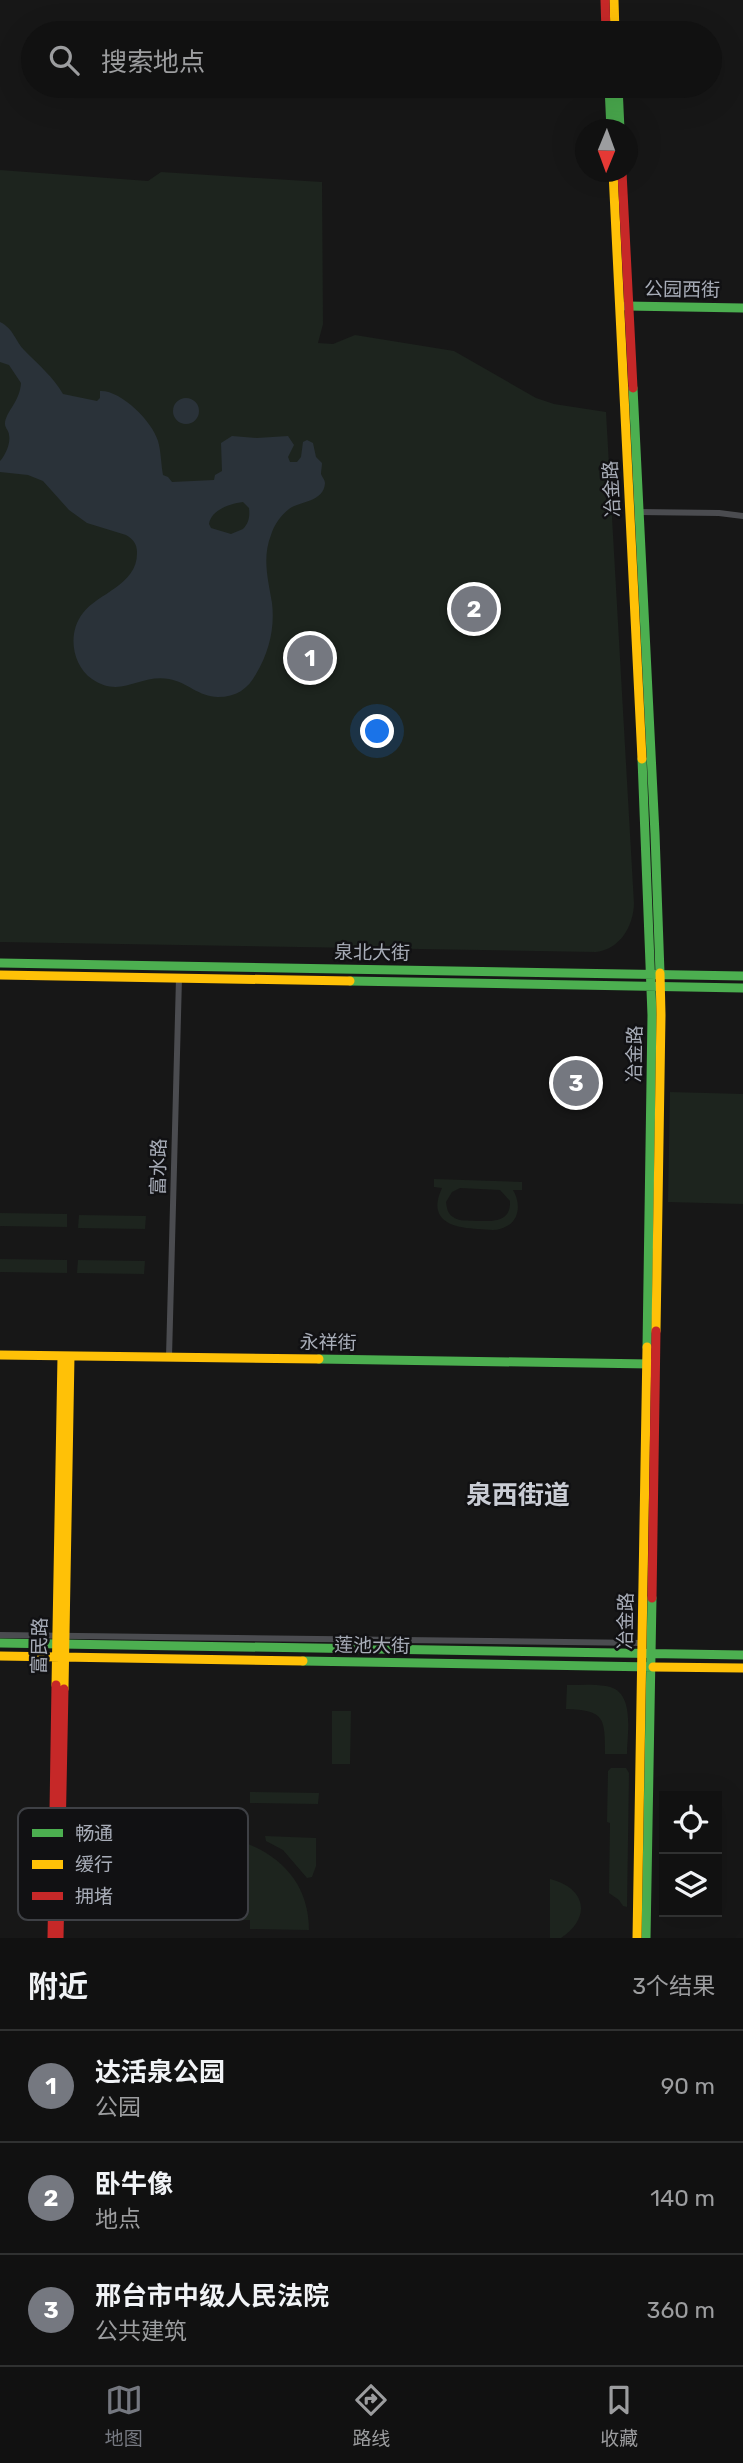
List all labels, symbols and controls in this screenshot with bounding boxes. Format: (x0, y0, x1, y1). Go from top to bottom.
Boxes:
search box (21, 21, 722, 98)
icon: search (45, 41, 83, 79)
text: 搜索地点 (101, 47, 205, 78)
north arrow (575, 119, 638, 182)
street label: 公园西街 (644, 277, 720, 302)
street label: 冶金路 (599, 460, 624, 518)
pin: 2 (451, 583, 497, 635)
pin: 1 (287, 632, 333, 684)
your location (360, 714, 394, 748)
street label: 泉北大街 (334, 940, 410, 965)
street label: 冶金路 (623, 1025, 646, 1083)
pin: 3 (553, 1057, 599, 1109)
street label: 富水路 (147, 1138, 170, 1196)
street label: 永祥街 (299, 1331, 357, 1354)
district label: 泉西街道 (466, 1480, 570, 1511)
street label: 冶金路 (614, 1592, 637, 1650)
street label: 富民路 (28, 1617, 51, 1675)
street label: 莲池大街 (334, 1633, 410, 1658)
map controls (659, 1791, 722, 1917)
button: locate (659, 1791, 722, 1854)
legend (18, 1808, 248, 1920)
text: 畅通 (75, 1822, 113, 1845)
text: 缓行 (75, 1853, 113, 1876)
button: layers (659, 1854, 722, 1917)
text: 拥堵 (75, 1885, 113, 1908)
text: 附近 (28, 1969, 88, 2005)
text: 3个结果 (632, 1972, 715, 2000)
text: 达活泉公园 (95, 2057, 225, 2088)
text: 1 (45, 2072, 57, 2100)
text: 90 m (661, 2072, 715, 2100)
text: 公园 (95, 2093, 141, 2121)
text: 卧牛像 (95, 2169, 173, 2200)
text: 2 (44, 2184, 58, 2212)
text: 140 m (650, 2184, 715, 2212)
text: 地点 (95, 2205, 141, 2233)
text: 邢台市中级人民法院 (95, 2281, 329, 2312)
text: 3 (43, 2296, 59, 2324)
text: 360 m (647, 2296, 715, 2324)
text: 公共建筑 (95, 2317, 187, 2345)
tab: 地图 (105, 2381, 143, 2450)
tab: 路线 (352, 2381, 390, 2450)
tab: 收藏 (600, 2381, 638, 2450)

